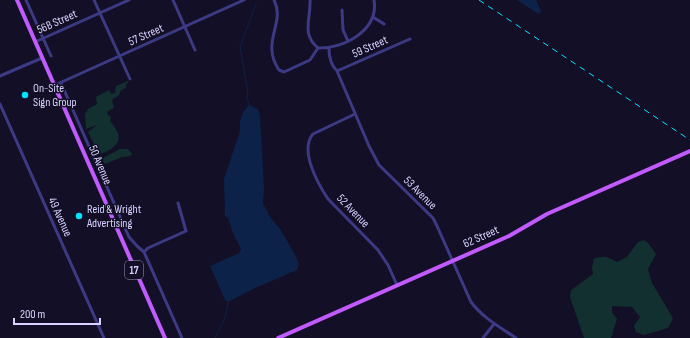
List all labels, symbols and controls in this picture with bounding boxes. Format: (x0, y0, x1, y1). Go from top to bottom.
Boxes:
street label: 56B Street (34, 6, 80, 38)
street label: 57 Street (126, 21, 166, 49)
street label: 59 Street (350, 32, 390, 61)
place label: On-Site Sign Group (33, 81, 76, 110)
marker: On-Site Sign Group (20, 90, 30, 100)
street label: 50 Avenue (85, 143, 115, 187)
street label: 53 Avenue (400, 173, 440, 213)
street label: 52 Avenue (333, 191, 373, 231)
street label: 49 Avenue (45, 195, 75, 239)
place label: Reid & Wright Advertising (86, 202, 142, 231)
marker: Reid & Wright Advertising (74, 211, 84, 221)
street label: 62 Street (461, 222, 502, 251)
road number: 17 (125, 261, 143, 279)
scale bar (14, 300, 100, 326)
text: 200 m (20, 307, 46, 322)

